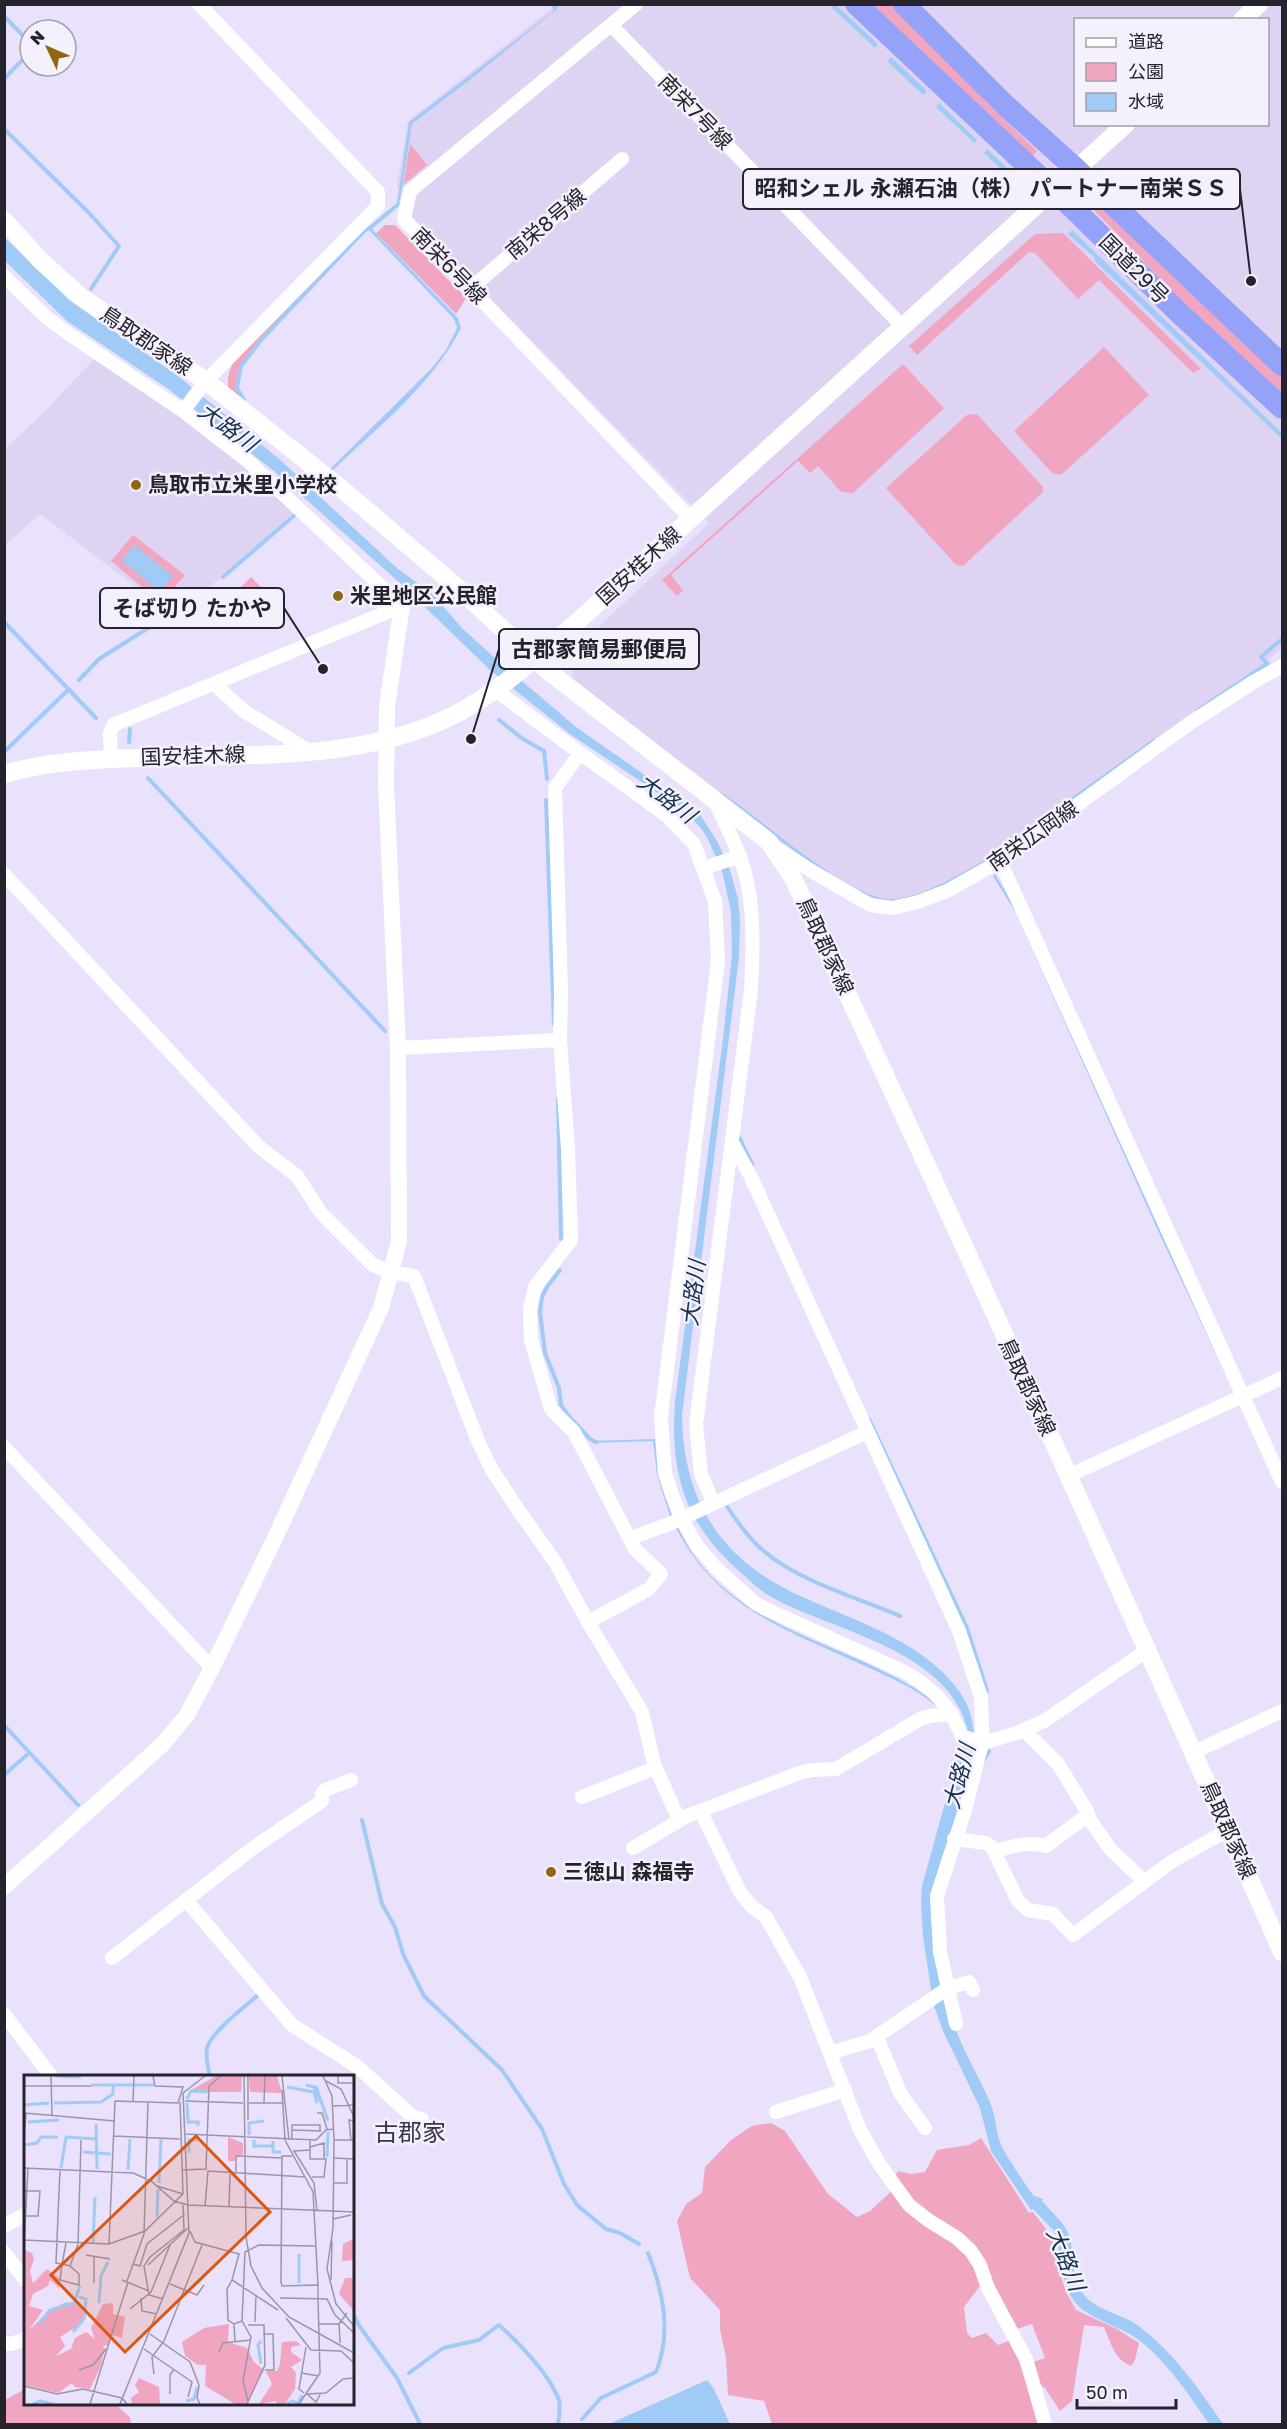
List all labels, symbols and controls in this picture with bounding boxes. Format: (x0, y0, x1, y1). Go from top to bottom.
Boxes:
north arrow (18, 18, 78, 78)
legend (1074, 18, 1269, 126)
text: N (26, 26, 49, 49)
text: 道路 (1128, 30, 1164, 52)
text: 公園 (1128, 60, 1164, 82)
street label: 南栄7号線 (653, 68, 738, 155)
text: 水域 (1128, 90, 1164, 112)
callout: 昭和シェル 永瀬石油（株） パートナー南栄ＳＳ (743, 169, 1240, 209)
text: 昭和シェル 永瀬石油（株） パートナー南栄ＳＳ (754, 174, 1228, 201)
street label: 南栄8号線 (500, 182, 591, 264)
street label: 南栄6号線 (407, 221, 493, 309)
street label: 国道29号 (1094, 228, 1175, 309)
street label: 鳥取郡家線 (96, 300, 197, 380)
water label: 大路川 (194, 396, 265, 458)
place label: 鳥取市立米里小学校 (148, 471, 337, 497)
marker: 鳥取市立米里小学校 (129, 478, 143, 492)
street label: 国安桂木線 (591, 520, 686, 610)
place label: 米里地区公民館 (350, 582, 497, 608)
callout: そば切り たかや (100, 588, 284, 628)
marker: 米里地区公民館 (331, 589, 345, 603)
text: そば切り たかや (112, 594, 272, 621)
callout: 古郡家簡易郵便局 (499, 629, 699, 669)
text: 古郡家簡易郵便局 (511, 635, 687, 662)
street label: 国安桂木線 (140, 740, 246, 770)
water label: 大路川 (633, 767, 703, 829)
street label: 南栄広岡線 (982, 794, 1083, 876)
street label: 鳥取郡家線 (792, 893, 860, 999)
water label: 大路川 (675, 1257, 710, 1327)
street label: 鳥取郡家線 (994, 1334, 1062, 1440)
water label: 大路川 (937, 1739, 981, 1811)
street label: 鳥取郡家線 (1196, 1776, 1262, 1883)
place label: 三徳山 森福寺 (563, 1858, 694, 1884)
marker: 三徳山 森福寺 (544, 1865, 558, 1879)
inset map (24, 2075, 354, 2405)
district label: 古郡家 (374, 2117, 446, 2146)
water label: 大路川 (1042, 2223, 1092, 2296)
scale bar (1077, 2372, 1176, 2410)
text: 50 m (1086, 2381, 1128, 2403)

